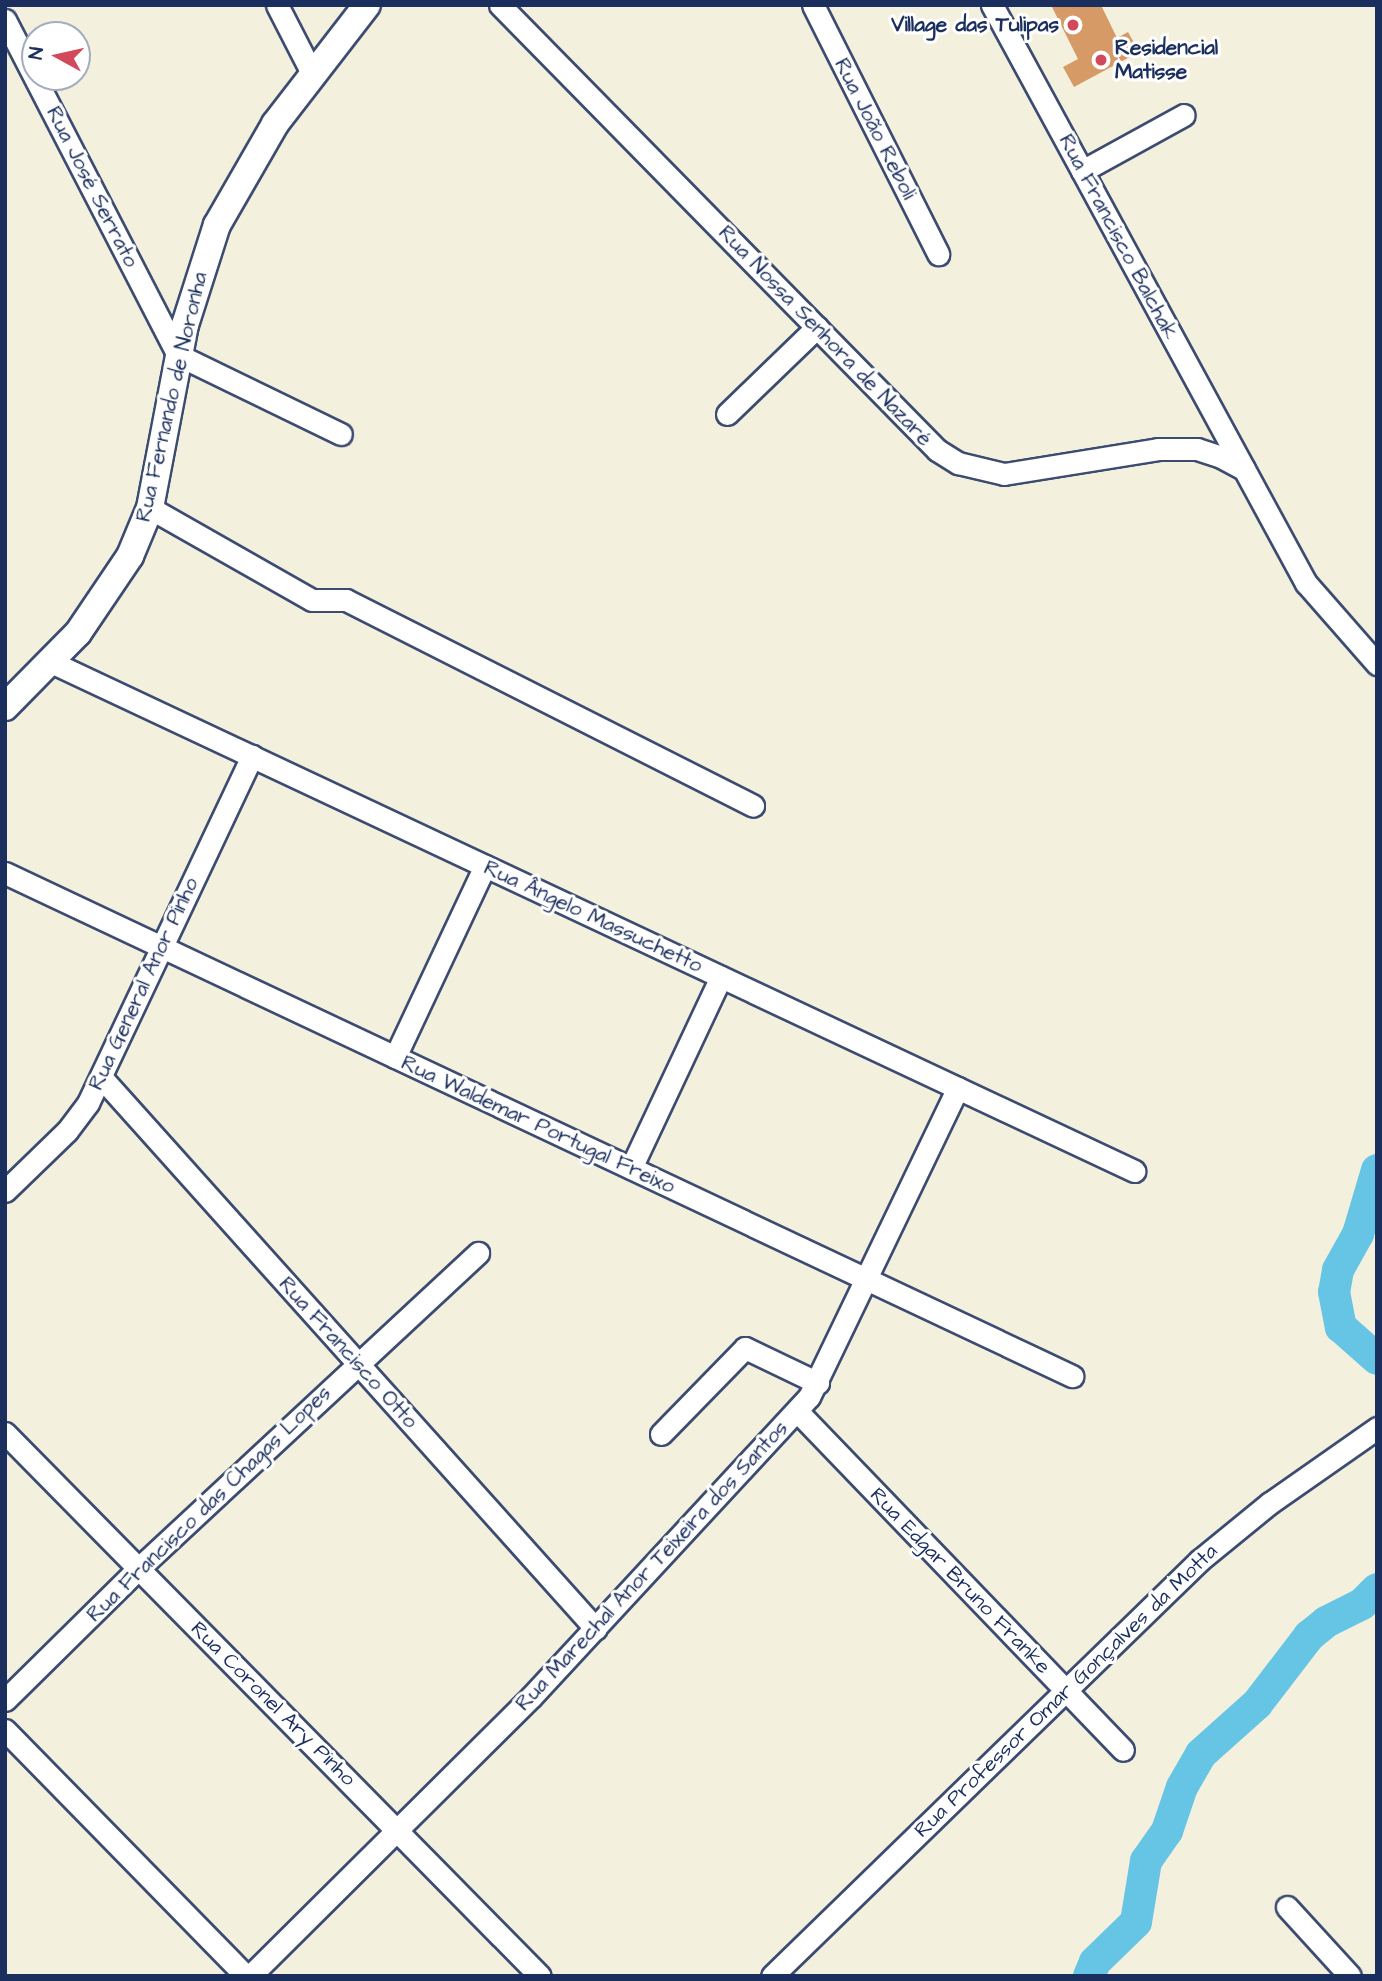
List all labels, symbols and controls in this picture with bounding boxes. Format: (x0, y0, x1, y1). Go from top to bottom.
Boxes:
place label: Village das Tulipas (891, 12, 1059, 38)
marker: Village das Tulipas (1065, 17, 1081, 33)
north arrow (21, 21, 91, 91)
place label: Residencial Matisse (1115, 35, 1218, 85)
text: N (22, 46, 51, 61)
marker: Residencial Matisse (1093, 52, 1109, 68)
street label: Rua João Reboli (829, 54, 921, 204)
street label: Rua José Serrato (41, 102, 143, 272)
street label: Rua Francisco Balchak (1053, 130, 1183, 344)
street label: Rua Nossa Senhora de Nazaré (713, 221, 937, 451)
street label: Rua Fernando de Noronha (131, 270, 213, 524)
street label: Rua Ângelo Massuchetto (480, 855, 706, 979)
street label: Rua General Anor Pinho (84, 874, 204, 1094)
street label: Rua Waldemar Portugal Freixo (397, 1050, 679, 1200)
street label: Rua Francisco Otto (273, 1272, 423, 1434)
street label: Rua Francisco das Chagas Lopes (82, 1381, 336, 1627)
street label: Rua Marechal Anor Teixeira dos Santos (511, 1416, 793, 1716)
street label: Rua Edgar Bruno Franke (864, 1483, 1056, 1679)
street label: Rua Professor Omar Gonçalves da Motta (909, 1539, 1223, 1843)
street label: Rua Coronel Ary Pinho (185, 1616, 361, 1792)

